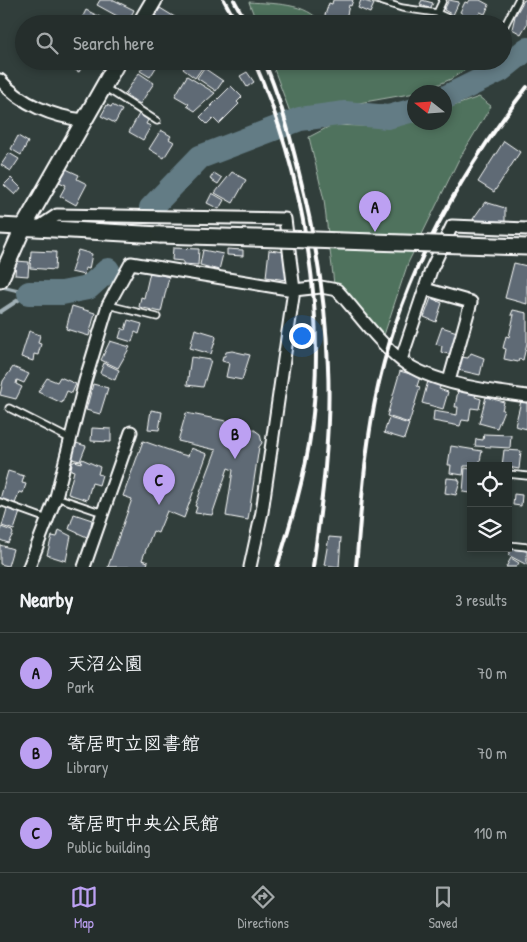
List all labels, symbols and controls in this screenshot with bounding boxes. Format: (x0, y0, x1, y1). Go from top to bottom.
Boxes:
search box (15, 15, 512, 70)
icon: search (33, 29, 61, 57)
text: Search here (73, 30, 154, 56)
north arrow (407, 85, 452, 130)
pin: A (359, 191, 391, 232)
your location (289, 323, 315, 349)
pin: B (219, 418, 251, 459)
map controls (467, 462, 512, 552)
button: locate (467, 462, 512, 507)
pin: C (143, 464, 175, 505)
button: layers (467, 507, 512, 552)
text: Nearby (20, 585, 73, 614)
text: 3 results (455, 589, 507, 611)
text: 天沼公園 (67, 650, 143, 676)
text: A (32, 662, 40, 684)
text: 70 m (477, 662, 507, 684)
text: Park (67, 676, 94, 698)
text: 寄居町立図書館 (67, 730, 200, 756)
text: B (32, 742, 40, 764)
text: 70 m (477, 742, 507, 764)
text: Library (67, 756, 109, 778)
text: 寄居町中央公民館 (67, 810, 219, 836)
text: C (32, 822, 40, 844)
text: 110 m (474, 822, 507, 844)
text: Public building (67, 836, 150, 858)
tab: Map (70, 883, 98, 932)
tab: Directions (237, 883, 289, 932)
tab: Saved (429, 883, 457, 932)

